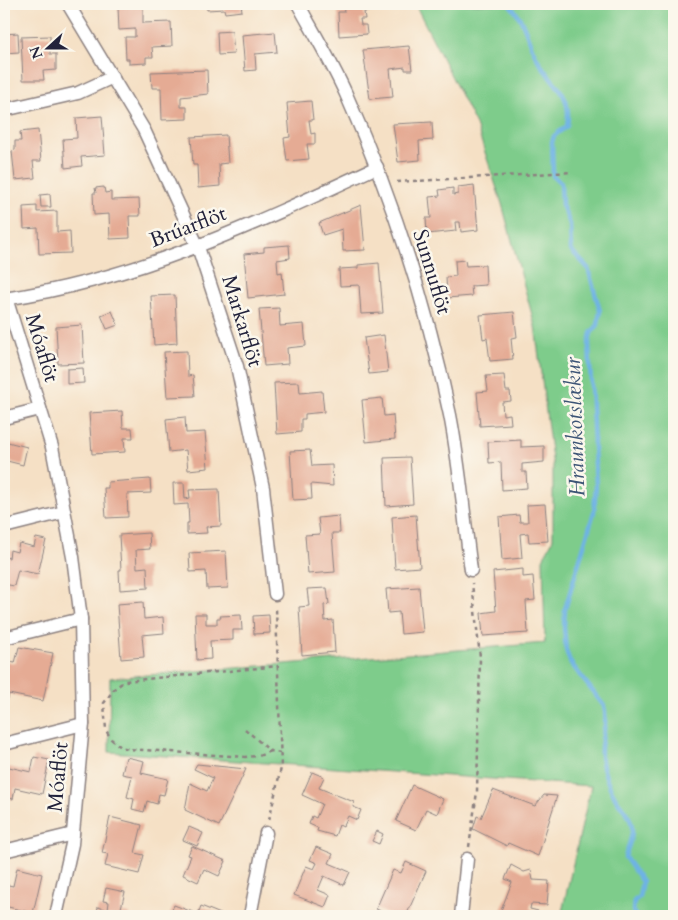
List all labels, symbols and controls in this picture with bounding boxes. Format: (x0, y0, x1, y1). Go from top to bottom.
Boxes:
north arrow (22, 22, 72, 72)
text: N (25, 43, 47, 62)
street label: Brúarflöt (145, 199, 231, 255)
street label: Sunnuflöt (405, 226, 459, 318)
street label: Markarflöt (214, 272, 270, 371)
street label: Móaflöt (18, 310, 66, 386)
water label: Hraunkotslækur (558, 356, 592, 497)
street label: Móaflöt (40, 740, 76, 813)

